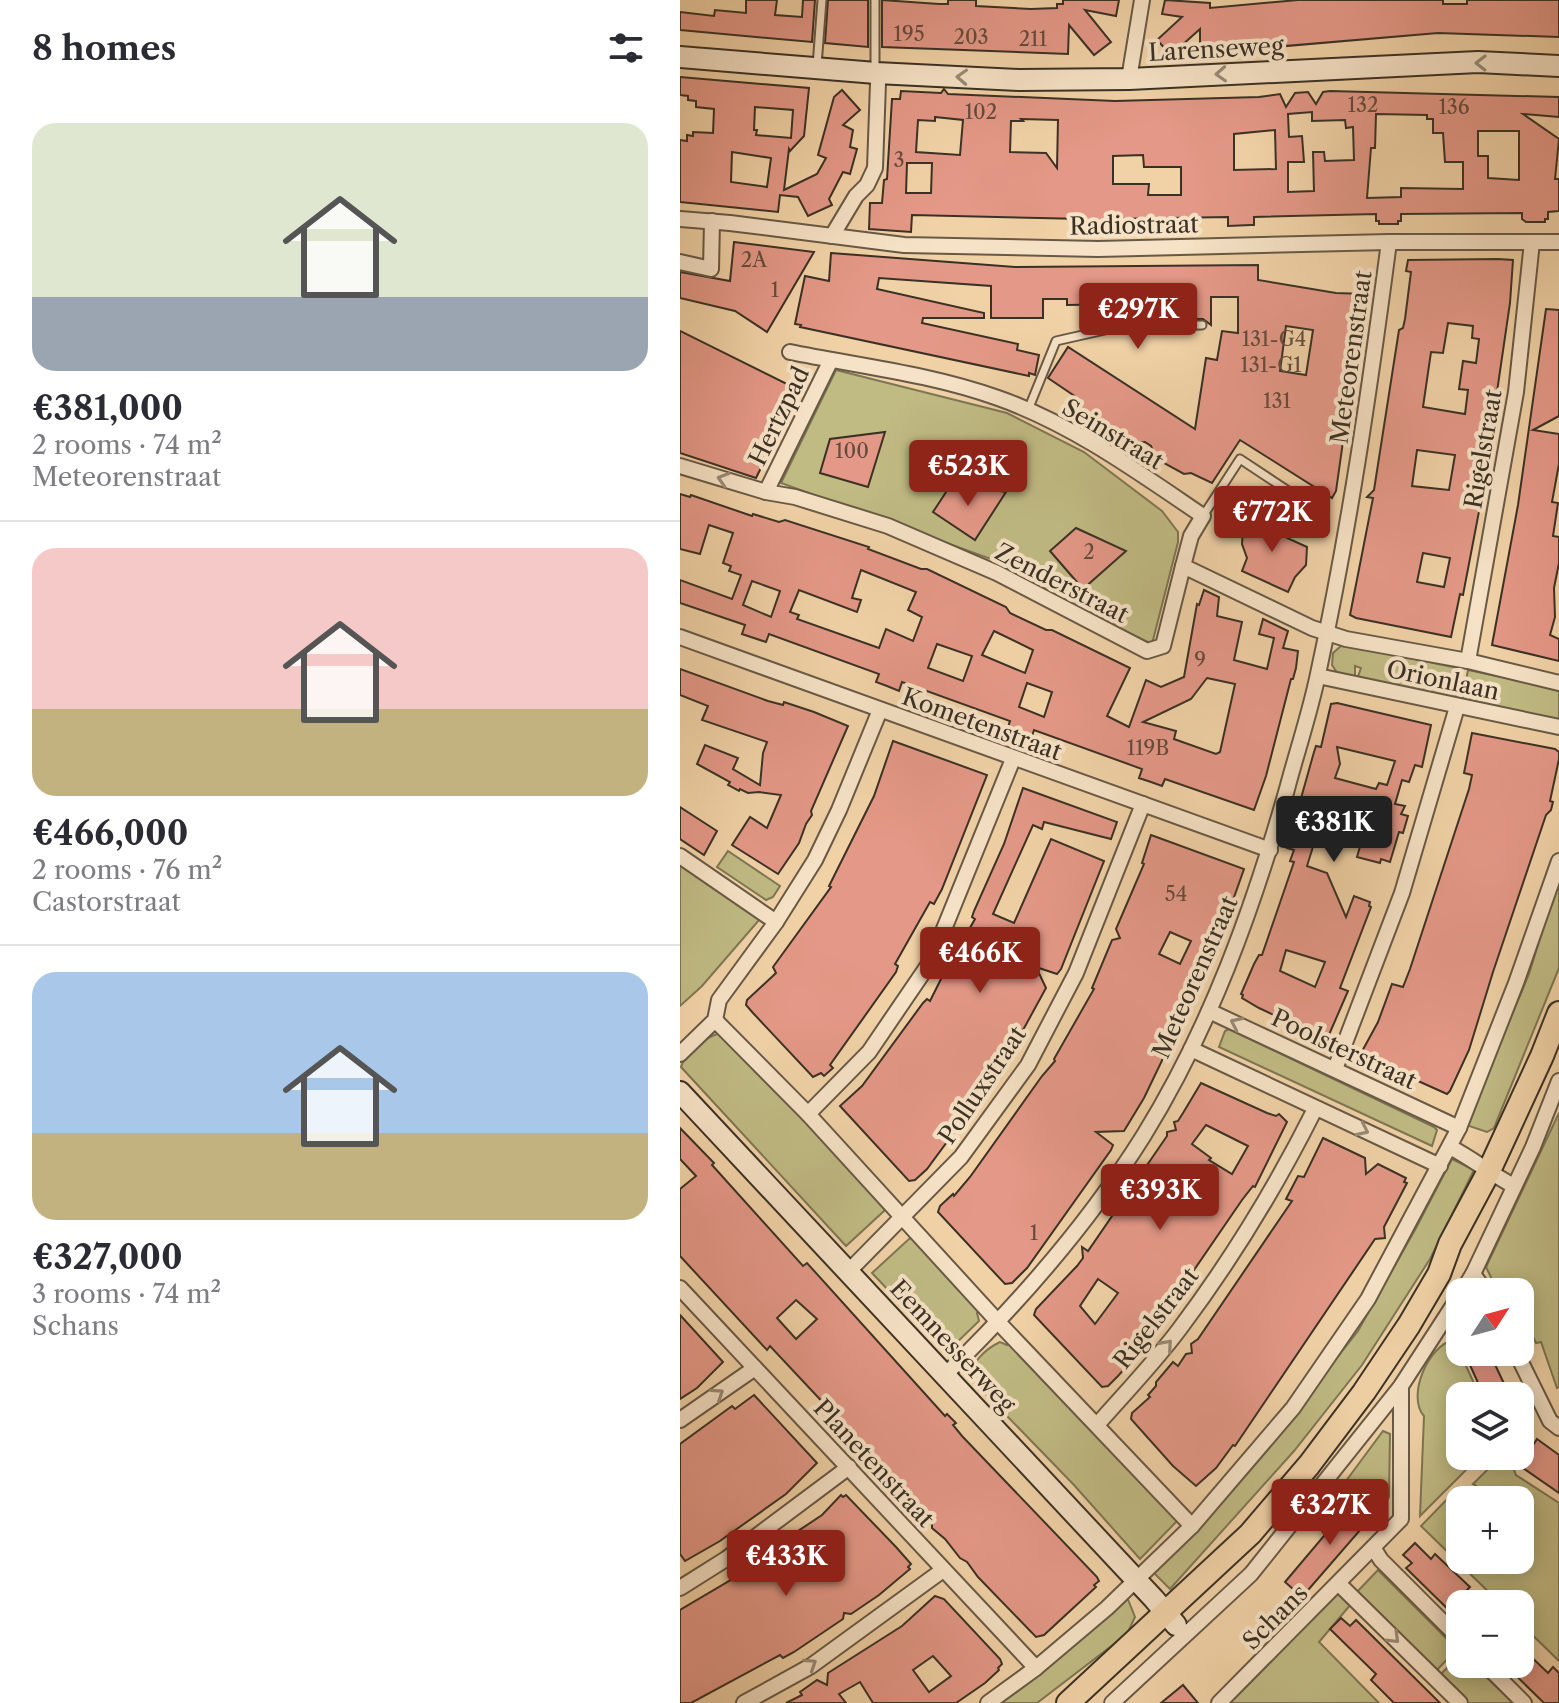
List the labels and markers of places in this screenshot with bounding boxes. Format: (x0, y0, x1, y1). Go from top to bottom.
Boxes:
pin: €297K (1082, 283, 1194, 351)
pin: €523K (912, 440, 1024, 508)
pin: €772K (1216, 486, 1328, 554)
pin: €381K (1278, 796, 1390, 864)
pin: €466K (924, 927, 1036, 995)
pin: €393K (1104, 1164, 1216, 1232)
pin: €327K (1274, 1479, 1386, 1547)
pin: €433K (730, 1530, 842, 1598)

